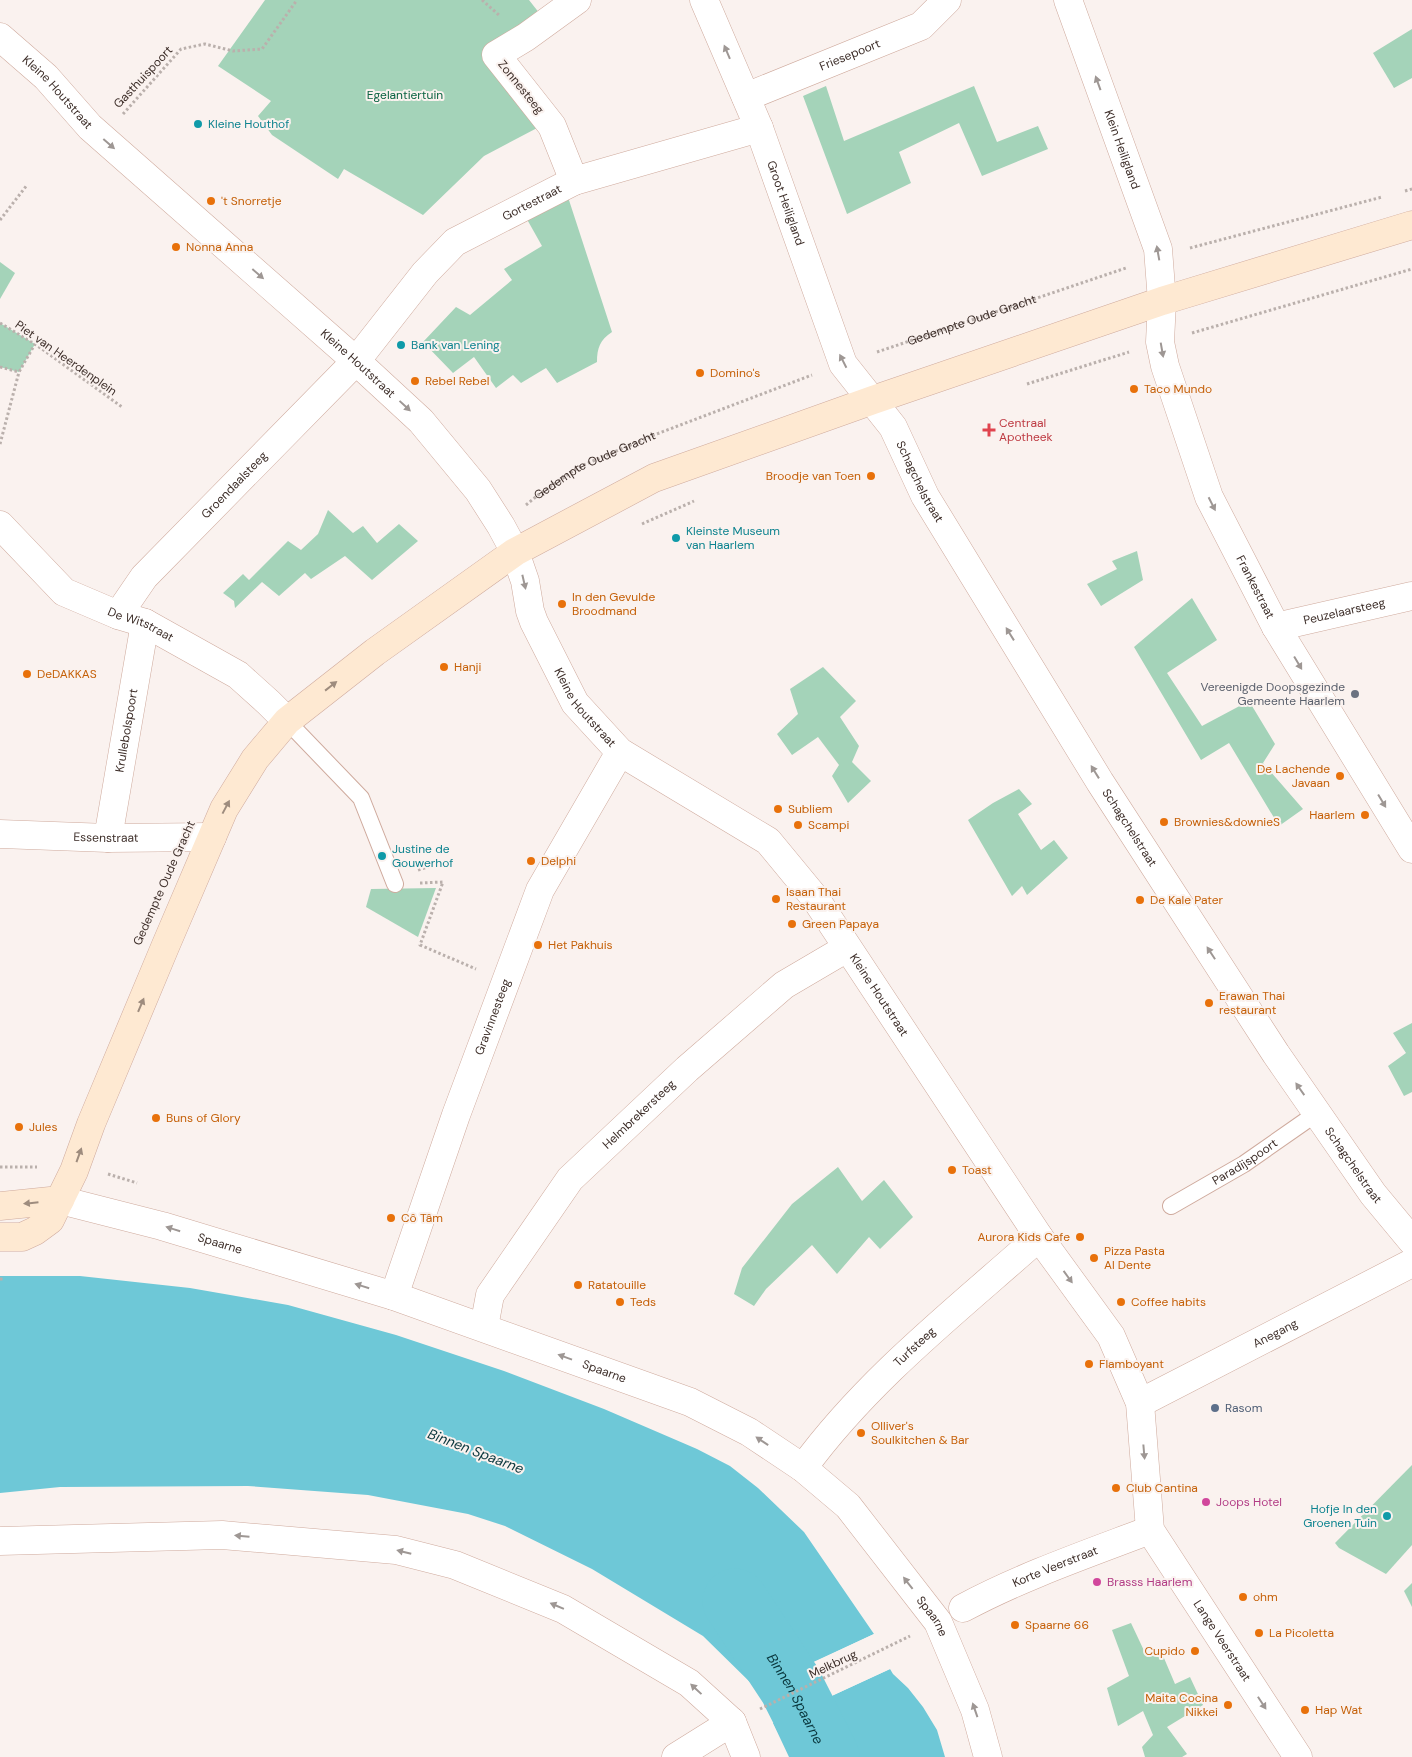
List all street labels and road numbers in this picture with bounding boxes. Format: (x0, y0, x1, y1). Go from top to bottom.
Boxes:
street label: Friesepoort (817, 35, 883, 74)
street label: Gasthuispoort (110, 42, 176, 112)
street label: Kleine Houtstraat (19, 52, 96, 133)
street label: Zonnesteeg (494, 57, 548, 117)
street label: Klein Heiligland (1100, 108, 1144, 191)
street label: Groot Heiligland (763, 158, 808, 248)
street label: Gortestraat (499, 181, 564, 224)
street label: Gedempte Oude Gracht (905, 291, 1039, 349)
street label: Piet van Heerdenplein (12, 317, 120, 399)
street label: Kleine Houtstraat (317, 325, 399, 402)
street label: Gedempte Oude Gracht (531, 427, 658, 503)
street label: Schagchelstraat (892, 438, 947, 526)
street label: Groendaalsteeg (198, 448, 271, 522)
street label: Frankestraat (1232, 553, 1279, 622)
street label: Peuzelaarsteeg (1302, 594, 1387, 629)
street label: De Witstraat (105, 604, 177, 646)
street label: Kleine Houtstraat (550, 665, 620, 751)
street label: Krullebolspoort (111, 687, 142, 774)
street label: Schagchelstraat (1098, 786, 1161, 870)
street label: Gedempte Oude Gracht (129, 818, 199, 948)
street label: Essenstraat (73, 829, 139, 846)
street label: Kleine Houtstraat (846, 951, 912, 1040)
street label: Gravinnesteeg (471, 976, 514, 1057)
street label: Helmbrekersteeg (599, 1076, 679, 1152)
street label: Schagchelstraat (1321, 1124, 1386, 1207)
street label: Paradijspoort (1209, 1135, 1281, 1189)
street label: Spaarne (196, 1229, 245, 1258)
street label: Anegang (1250, 1315, 1301, 1352)
street label: Turfsteeg (890, 1323, 939, 1370)
street label: Spaarne (580, 1356, 629, 1387)
street label: Korte Veerstraat (1010, 1542, 1100, 1591)
street label: Spaarne (913, 1593, 951, 1639)
street label: Lange Veerstraat (1190, 1597, 1255, 1685)
street label: Melkbrug (806, 1646, 860, 1682)

